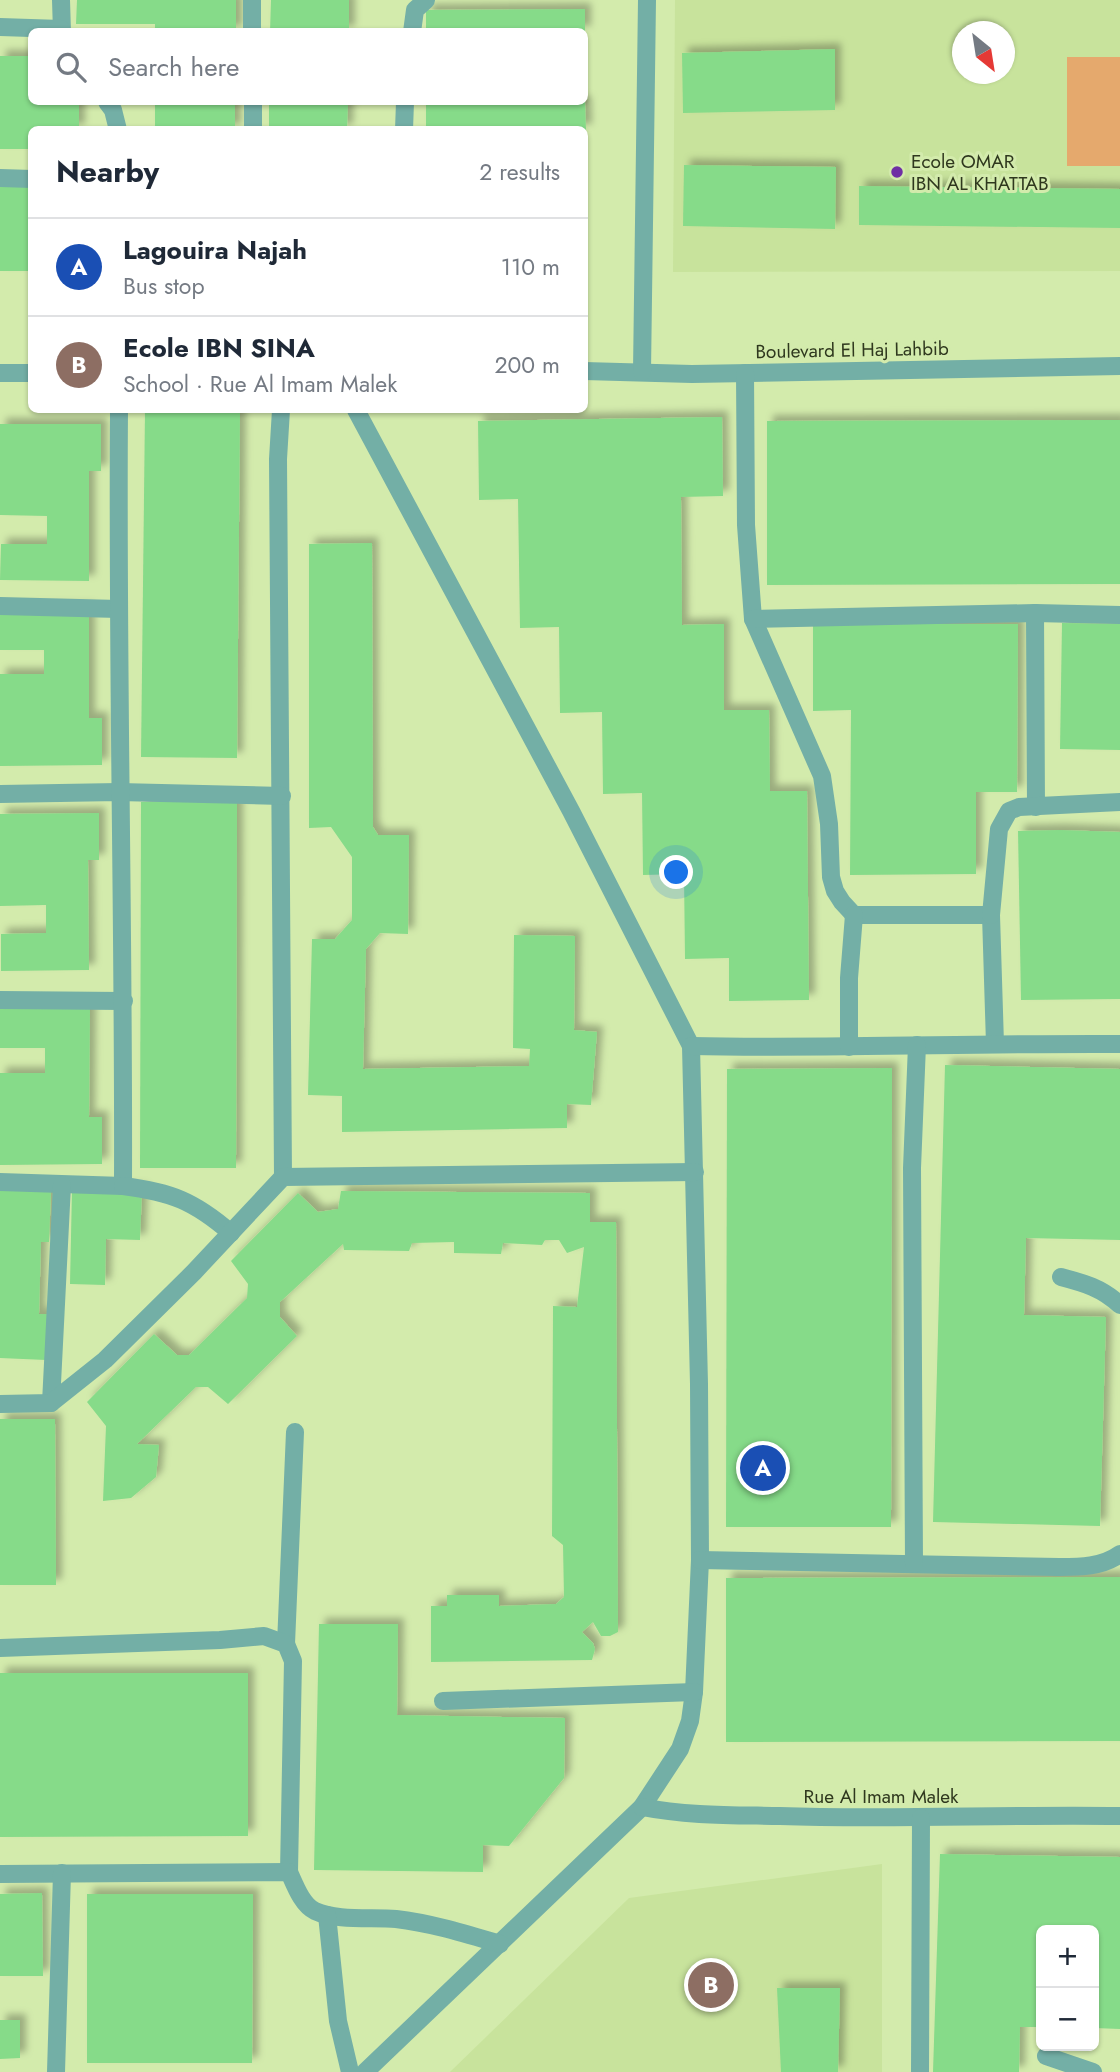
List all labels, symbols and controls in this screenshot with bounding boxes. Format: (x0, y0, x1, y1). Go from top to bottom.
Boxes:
north arrow (952, 21, 1015, 84)
search box (28, 28, 588, 105)
icon: search (52, 48, 90, 86)
text: Search here (108, 48, 240, 86)
place label: Ecole OMAR IBN AL KHATTAB (911, 148, 1049, 197)
text: Nearby (56, 150, 159, 193)
text: 2 results (479, 155, 560, 189)
marker: Ecole OMAR IBN AL KHATTAB (889, 164, 905, 180)
text: Lagouira Najah (123, 231, 307, 269)
text: A (71, 250, 87, 284)
text: 110 m (501, 250, 560, 284)
text: Bus stop (123, 269, 205, 303)
text: Ecole IBN SINA (123, 329, 315, 367)
street label: Boulevard El Haj Lahbib (755, 335, 949, 365)
text: B (71, 348, 87, 382)
text: 200 m (494, 348, 560, 382)
text: School · Rue Al Imam Malek (123, 367, 397, 401)
your location (659, 855, 693, 889)
pin: A (740, 1442, 786, 1494)
street label: Rue Al Imam Malek (804, 1783, 959, 1810)
map controls (1036, 1925, 1099, 2051)
button: + (1036, 1925, 1099, 1988)
pin: B (688, 1959, 734, 2011)
button: − (1036, 1988, 1099, 2051)

